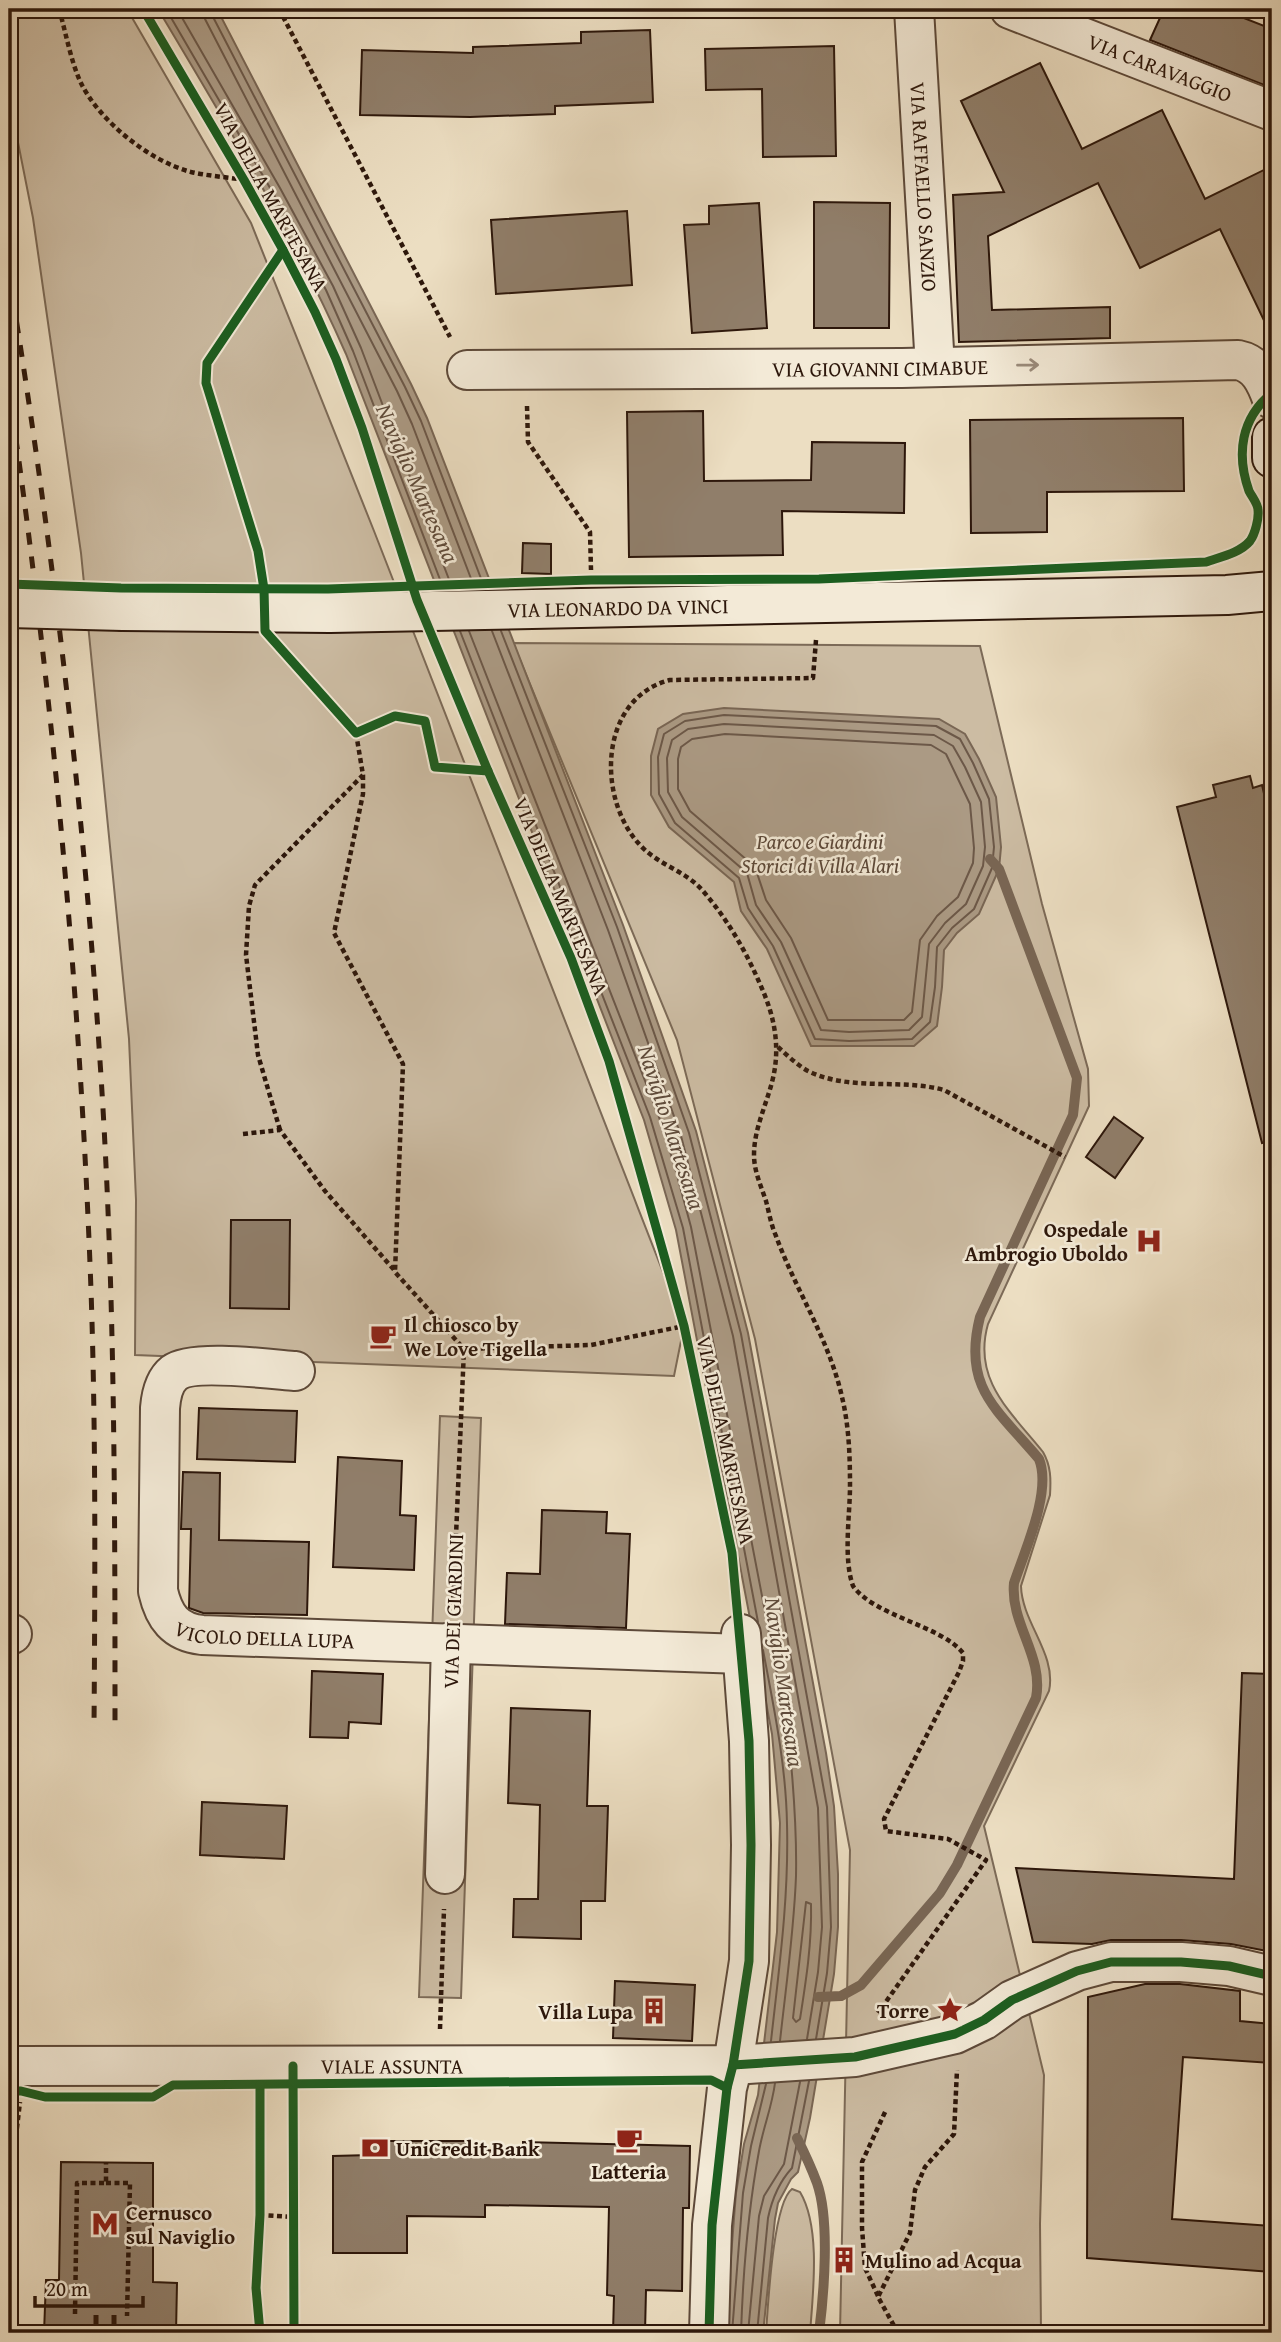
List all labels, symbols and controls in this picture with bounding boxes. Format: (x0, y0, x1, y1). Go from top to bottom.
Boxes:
street label: VIA CARAVAGGIO (1083, 25, 1237, 110)
street label: VIA RAFFAELLO SANZIO (903, 81, 946, 292)
street label: VIA DELLA MARTESANA (206, 97, 336, 298)
street label: VIA GIOVANNI CIMABUE (772, 350, 989, 384)
one-way arrow (1016, 358, 1039, 372)
water label: Naviglio Martesana (368, 397, 468, 568)
street label: VIA LEONARDO DA VINCI (507, 590, 729, 625)
street label: VIA DELLA MARTESANA (505, 792, 617, 1000)
park label: Parco e Giardini Storici di Villa Alari (741, 826, 900, 881)
water label: Naviglio Martesana (630, 1040, 714, 1214)
place label: Ospedale Ambrogio Uboldo (965, 1214, 1128, 1269)
hospital icon: Ospedale Ambrogio Uboldo (1134, 1226, 1164, 1256)
place label: Il chiosco by We Love Tigella (404, 1309, 547, 1364)
cafe icon: Il chiosco by We Love Tigella (368, 1321, 398, 1351)
street label: VIA DELLA MARTESANA (689, 1333, 763, 1547)
street label: VIA DEI GIARDINI (435, 1533, 471, 1689)
water label: Naviglio Martesana (757, 1594, 813, 1769)
street label: VICOLO DELLA LUPA (169, 1612, 355, 1656)
place label: Torre (877, 1995, 929, 2026)
place icon: Torre (935, 1995, 965, 2025)
place label: Villa Lupa (538, 1996, 633, 2027)
building icon: Villa Lupa (639, 1996, 669, 2026)
street label: VIALE ASSUNTA (321, 2050, 464, 2081)
cafe icon: Latteria (614, 2125, 644, 2155)
bank icon: UniCredit Bank (360, 2133, 390, 2163)
place label: UniCredit Bank (396, 2133, 541, 2164)
place label: Latteria (592, 2156, 667, 2187)
place label: Cernusco sul Naviglio (126, 2197, 235, 2252)
metro station icon: Cernusco sul Naviglio (90, 2209, 120, 2239)
building icon: Mulino ad Acqua (829, 2245, 859, 2275)
place label: Mulino ad Acqua (865, 2245, 1022, 2276)
scale bar (35, 2265, 144, 2309)
text: 20 m (46, 2273, 88, 2304)

